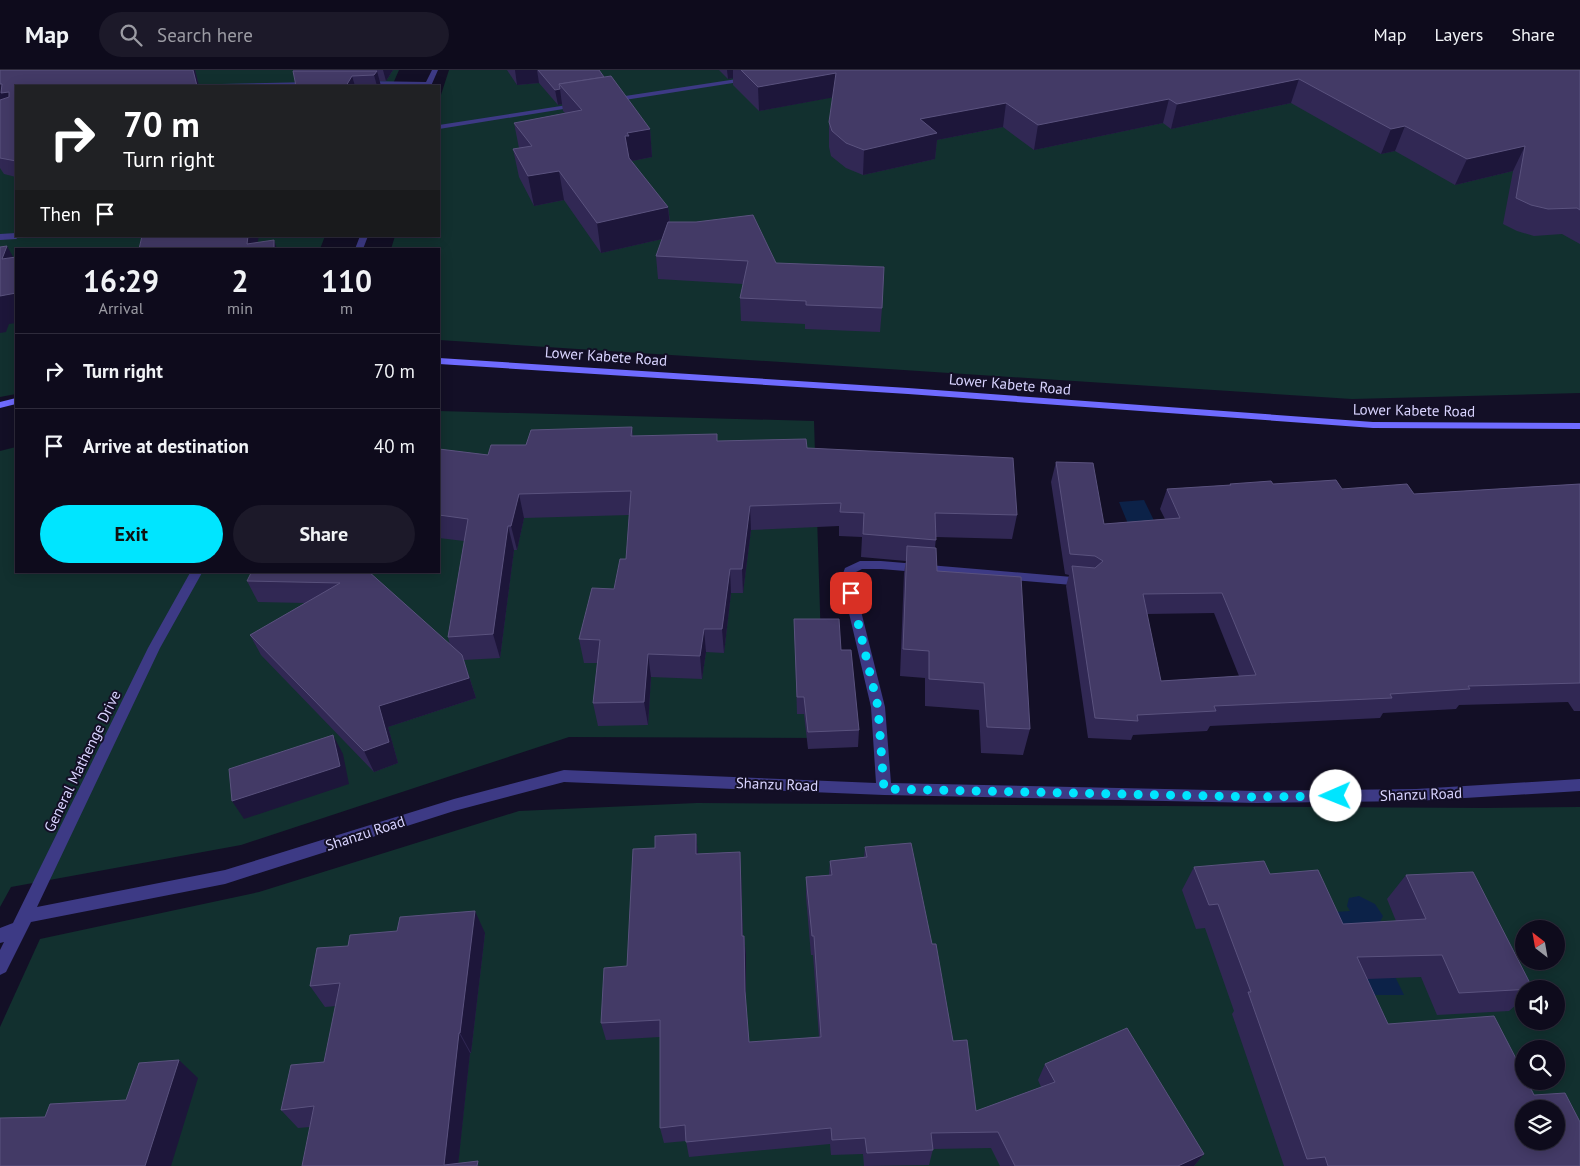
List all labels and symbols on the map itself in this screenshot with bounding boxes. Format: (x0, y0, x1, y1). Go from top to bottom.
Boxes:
street label: Lower Kabete Road (544, 342, 668, 370)
street label: Lower Kabete Road (948, 369, 1072, 399)
street label: Lower Kabete Road (1353, 399, 1475, 421)
pin (830, 572, 872, 614)
street label: General Mathenge Drive (39, 687, 125, 835)
position arrow (1309, 769, 1361, 821)
street label: Shanzu Road (736, 773, 818, 795)
street label: Shanzu Road (1380, 783, 1462, 805)
street label: Shanzu Road (323, 811, 407, 855)
north arrow (1515, 920, 1565, 970)

